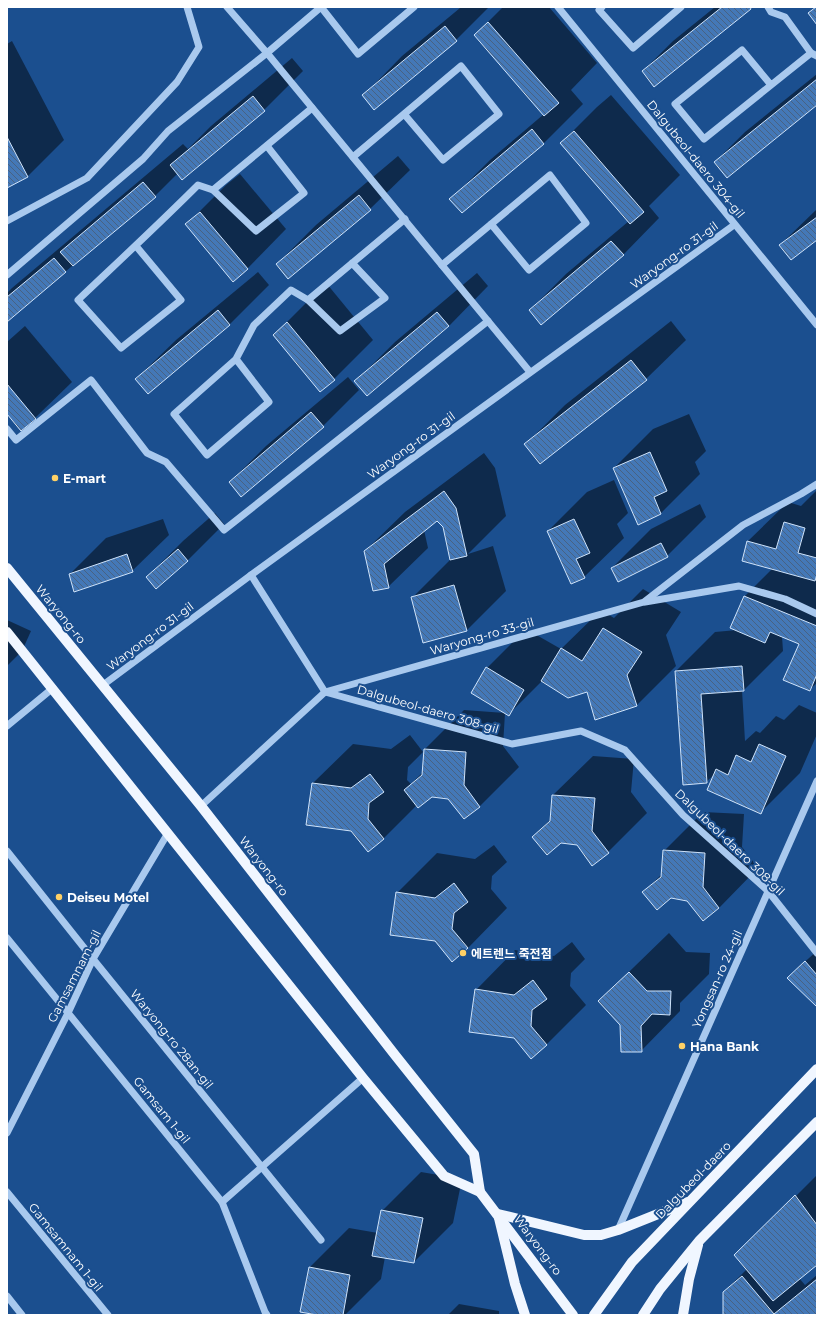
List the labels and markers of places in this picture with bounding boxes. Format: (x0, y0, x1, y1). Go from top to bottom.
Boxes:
place label: E-mart (63, 471, 107, 486)
marker: E-mart (50, 473, 60, 483)
place label: Deiseu Motel (67, 890, 149, 905)
marker: Deiseu Motel (54, 892, 64, 902)
place label: 에트렌느 죽전점 (471, 946, 552, 961)
marker: 에트렌느 죽전점 (458, 948, 468, 958)
place label: Hana Bank (690, 1039, 759, 1054)
marker: Hana Bank (677, 1041, 687, 1051)

